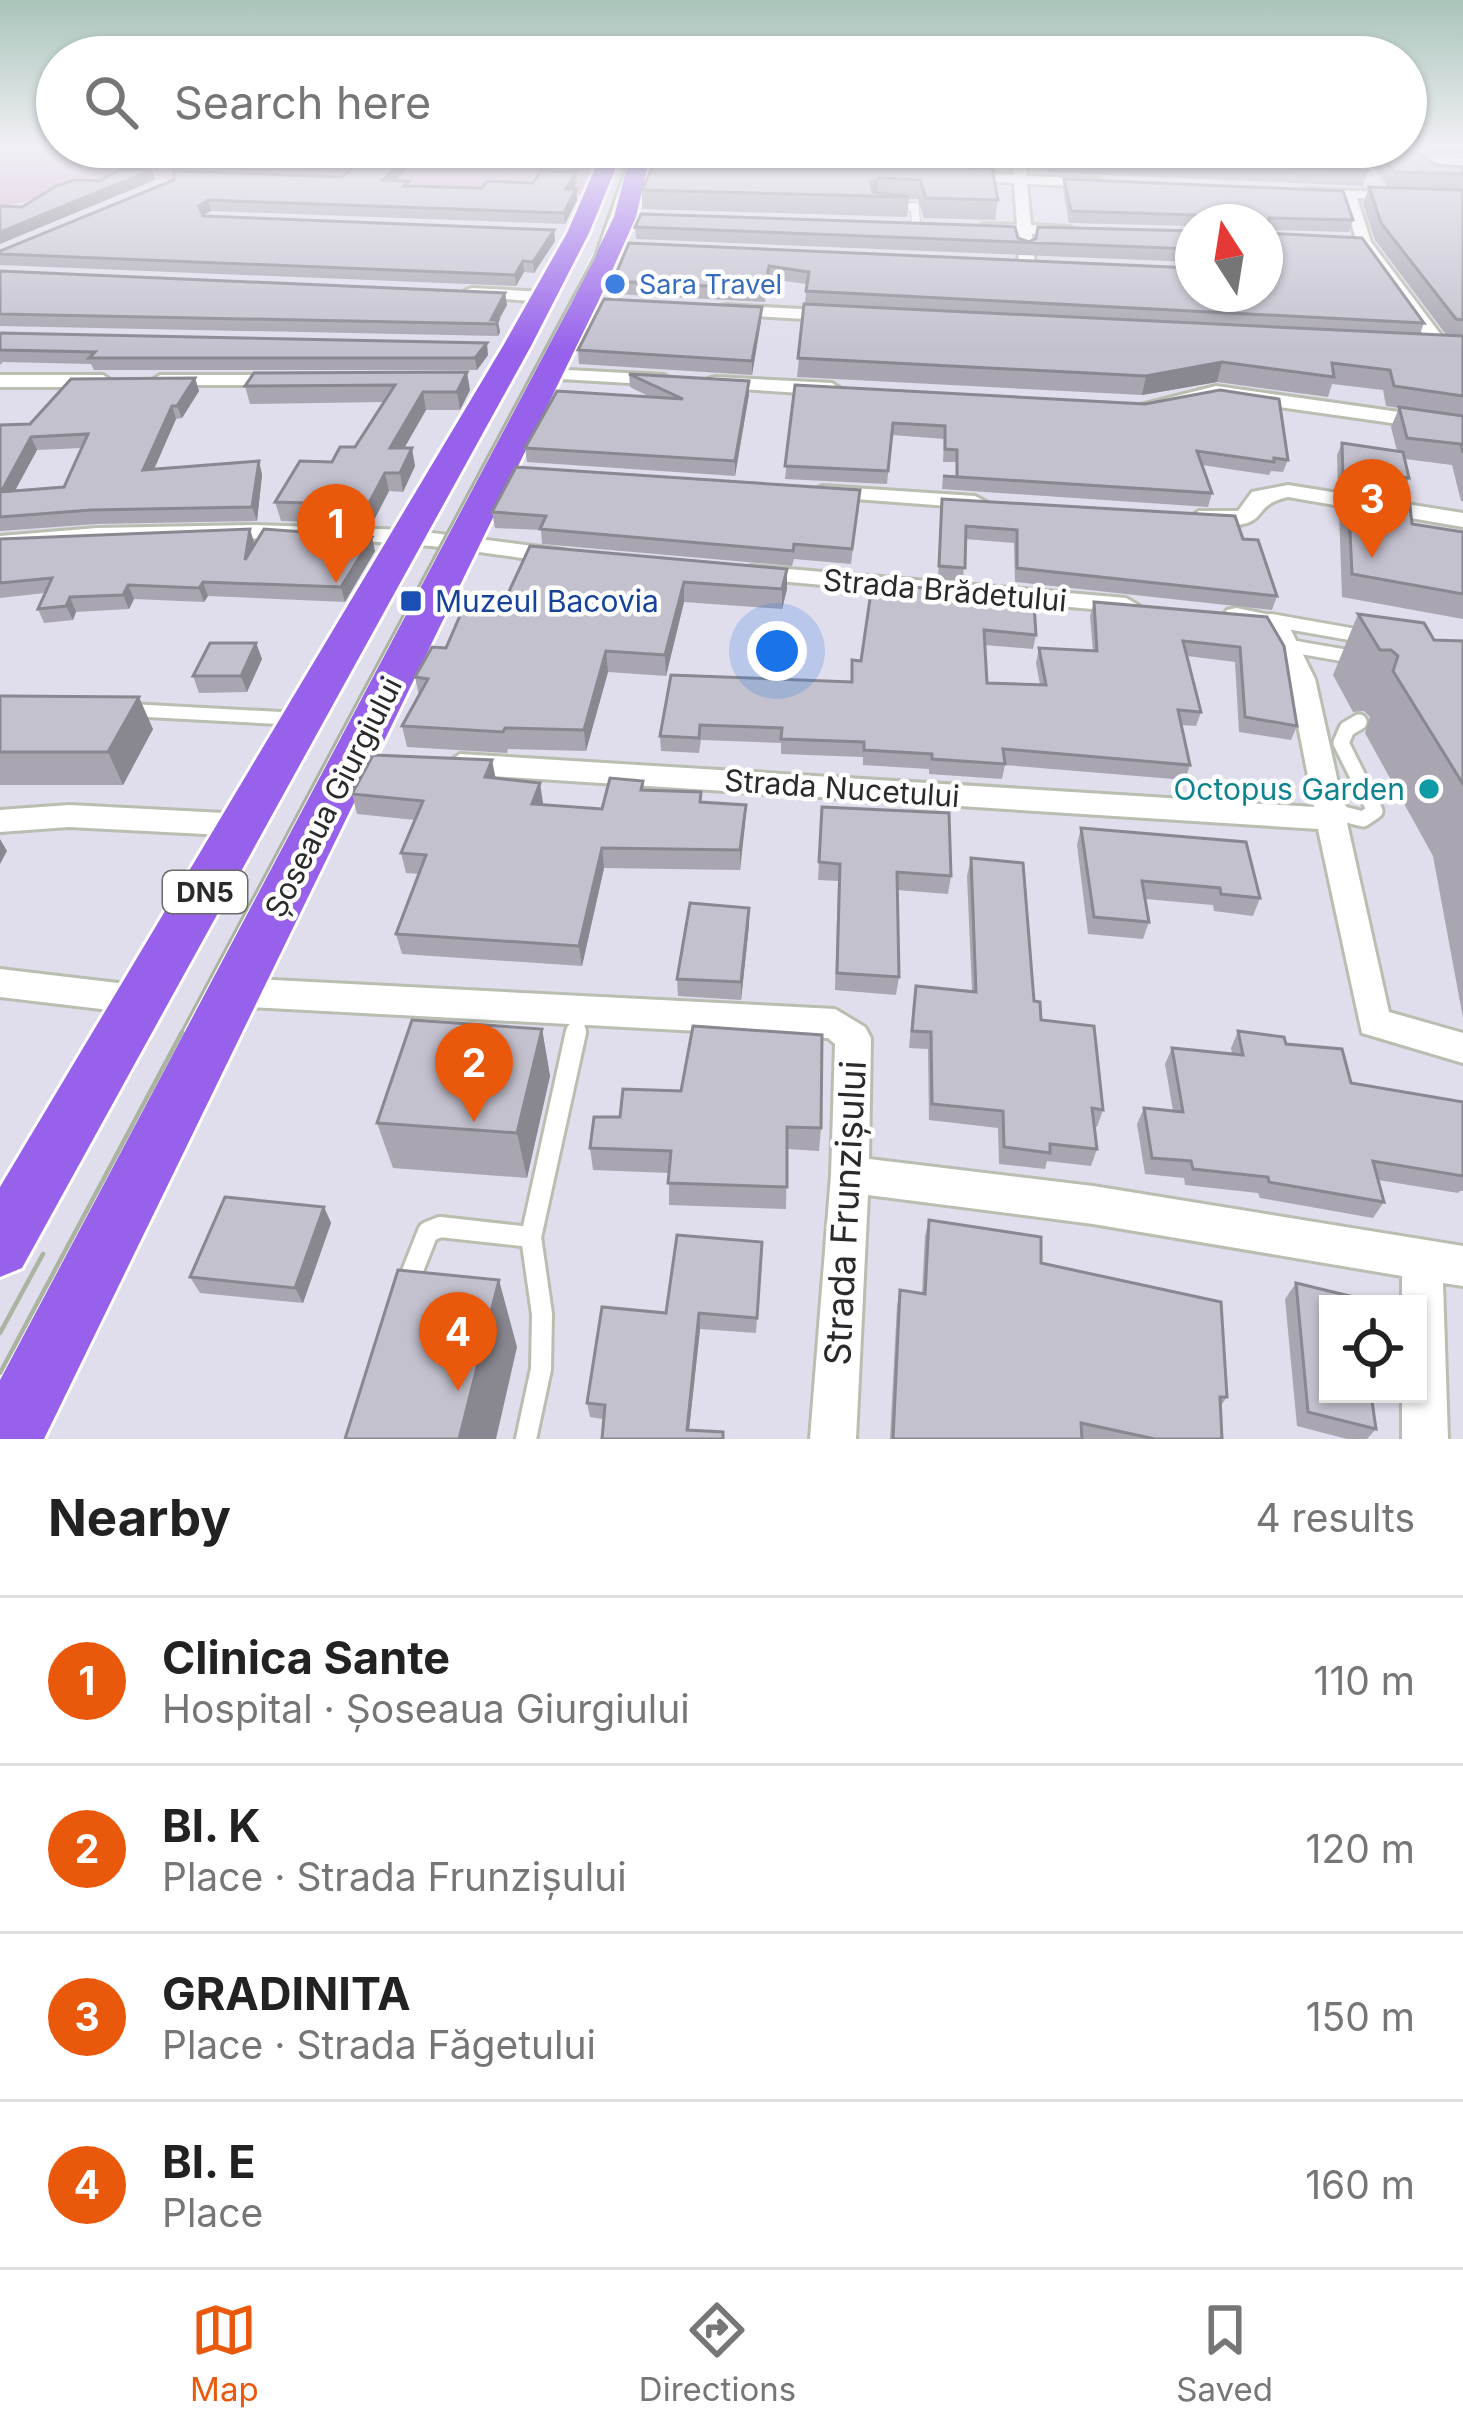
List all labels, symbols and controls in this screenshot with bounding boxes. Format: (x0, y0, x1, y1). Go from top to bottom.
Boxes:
search box (36, 36, 1427, 168)
icon: search (78, 69, 144, 135)
text: Search here (174, 75, 431, 130)
north arrow (1175, 204, 1283, 312)
place label: Sara Travel (639, 268, 782, 301)
marker: Sara Travel (602, 271, 628, 297)
pin: 3 (1333, 459, 1411, 558)
pin: 1 (297, 484, 375, 583)
street label: Strada Brădetului (822, 561, 1068, 619)
place label: Muzeul Bacovia (435, 583, 659, 619)
marker: Muzeul Bacovia (398, 588, 424, 614)
your location (747, 621, 807, 681)
street label: Șoseaua Giurgiului (257, 671, 410, 924)
street label: Strada Nucetului (723, 762, 961, 814)
place label: Octopus Garden (1173, 771, 1405, 807)
marker: Octopus Garden (1416, 776, 1442, 802)
road number: DN5 (163, 871, 247, 913)
pin: 2 (435, 1023, 513, 1122)
street label: Strada Frunzișului (815, 1060, 875, 1366)
pin: 4 (419, 1292, 497, 1391)
map controls (1319, 1295, 1427, 1403)
button: locate (1319, 1295, 1427, 1403)
text: Nearby (48, 1487, 231, 1548)
text: 4 results (1255, 1494, 1415, 1541)
text: Clinica Sante (162, 1630, 450, 1685)
text: 1 (79, 1657, 95, 1704)
text: 110 m (1314, 1657, 1415, 1704)
text: Hospital · Șoseaua Giurgiului (162, 1685, 690, 1732)
text: Bl. K (162, 1798, 261, 1853)
text: 2 (75, 1825, 99, 1872)
text: 120 m (1306, 1825, 1415, 1872)
text: Place · Strada Frunzișului (162, 1853, 627, 1900)
text: GRADINITA (162, 1966, 411, 2021)
text: 3 (74, 1993, 100, 2040)
text: 150 m (1306, 1993, 1415, 2040)
text: Place · Strada Făgetului (162, 2021, 596, 2068)
text: Bl. E (162, 2134, 256, 2189)
text: 4 (74, 2161, 100, 2208)
text: 160 m (1305, 2161, 1415, 2208)
text: Place (162, 2189, 263, 2236)
tab: Map (190, 2297, 259, 2409)
tab: Directions (639, 2297, 796, 2409)
tab: Saved (1176, 2297, 1273, 2409)

